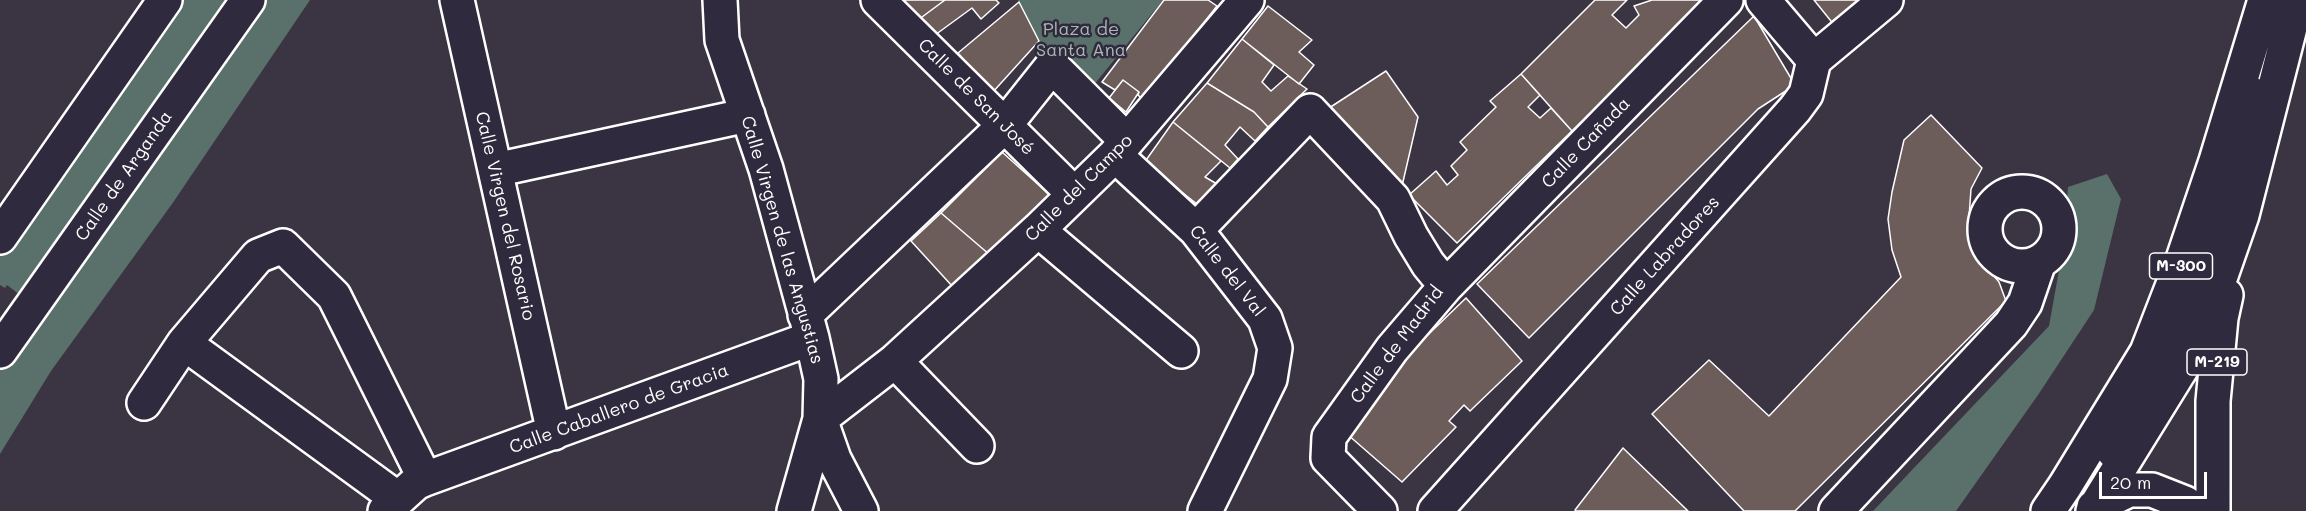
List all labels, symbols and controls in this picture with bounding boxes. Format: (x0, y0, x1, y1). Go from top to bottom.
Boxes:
park label: Plaza de Santa Ana (1036, 18, 1126, 60)
street label: Calle de San José (913, 34, 1039, 160)
street label: Calle Cañada (1537, 93, 1635, 193)
street label: Calle de Arganda (71, 107, 177, 245)
street label: Calle Virgen del Rosario (470, 109, 540, 323)
street label: Calle Virgen de las Angustias (736, 114, 828, 366)
street label: Calle del Campo (1021, 130, 1137, 246)
street label: Calle Labradores (1606, 192, 1724, 320)
street label: Calle del Val (1185, 221, 1269, 321)
road number: M-300 (2150, 253, 2212, 279)
street label: Calle de Madrid (1346, 282, 1448, 408)
road number: M-219 (2187, 349, 2247, 375)
street label: Calle Caballero de Gracia (506, 359, 732, 459)
scale bar (2102, 460, 2210, 498)
text: 20 m (2110, 470, 2151, 494)

